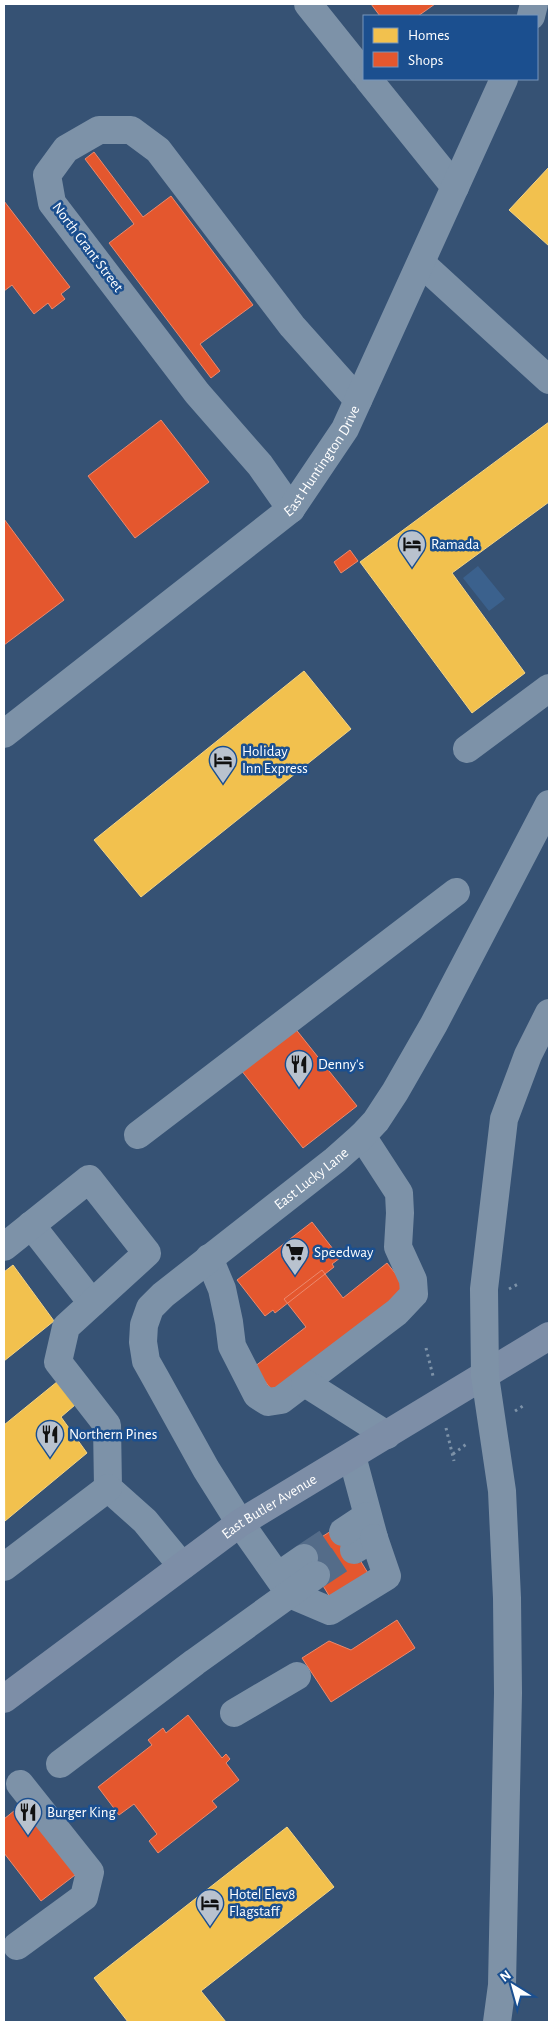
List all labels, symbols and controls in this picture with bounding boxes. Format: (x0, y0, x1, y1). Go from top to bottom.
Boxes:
legend (363, 15, 538, 80)
text: Homes (408, 28, 450, 43)
text: Shops (408, 53, 443, 68)
street label: North Grant Street (49, 200, 126, 295)
street label: East Huntington Drive (281, 403, 363, 520)
hotel icon: Ramada (397, 529, 427, 568)
place label: Ramada (431, 537, 479, 552)
place label: Holiday Inn Express (242, 744, 308, 776)
hotel icon: Holiday Inn Express (208, 745, 238, 784)
restaurant icon: Denny's (284, 1049, 314, 1088)
place label: Denny's (318, 1057, 364, 1072)
street label: East Lucky Lane (272, 1145, 351, 1213)
supermarket icon: Speedway (280, 1237, 310, 1276)
place label: Speedway (314, 1245, 374, 1260)
restaurant icon: Northern Pines (35, 1419, 65, 1458)
place label: Northern Pines (69, 1427, 157, 1442)
street label: East Butler Avenue (219, 1471, 320, 1542)
restaurant icon: Burger King (13, 1797, 43, 1836)
place label: Burger King (47, 1805, 117, 1820)
place label: Hotel Elev8 Flagstaff (229, 1887, 295, 1919)
hotel icon: Hotel Elev8 Flagstaff (195, 1888, 225, 1927)
north arrow (488, 1961, 538, 2011)
text: N (498, 1968, 514, 1985)

